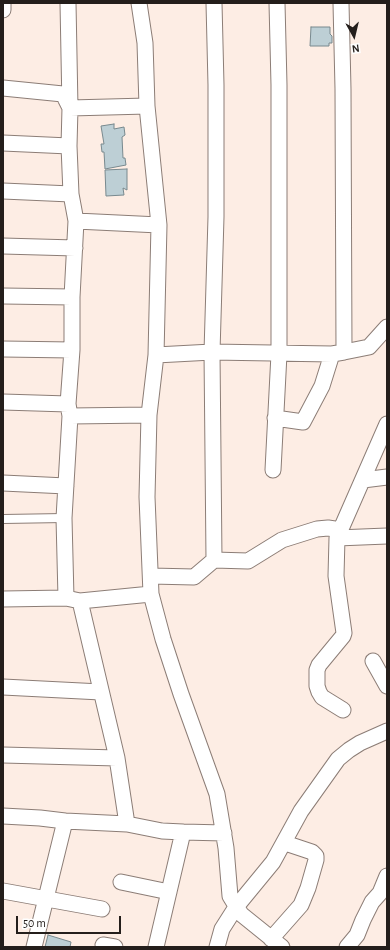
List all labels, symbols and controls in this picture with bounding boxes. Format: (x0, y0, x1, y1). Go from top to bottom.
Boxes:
north arrow (334, 16, 374, 56)
text: N (351, 42, 360, 54)
scale bar (18, 908, 123, 934)
text: 50 m (23, 917, 46, 929)

